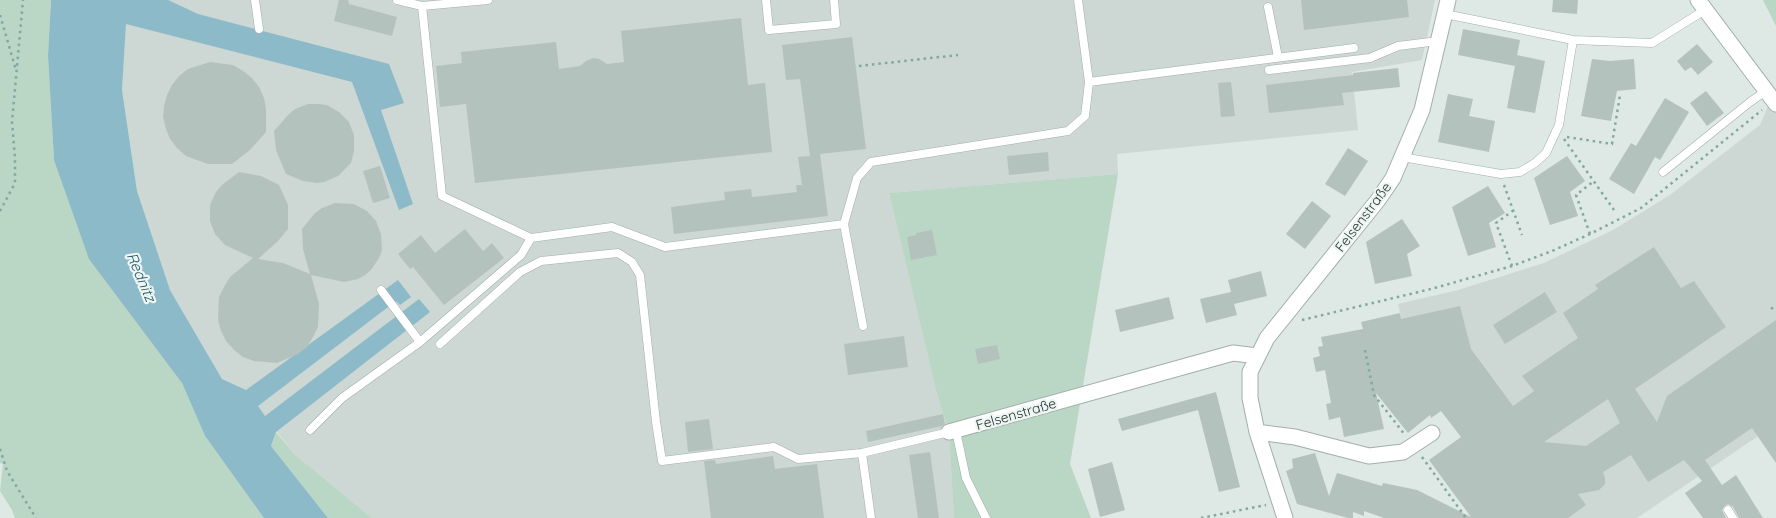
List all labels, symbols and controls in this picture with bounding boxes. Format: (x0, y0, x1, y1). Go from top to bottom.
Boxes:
street label: Felsenstraße (1331, 178, 1395, 255)
water label: Rednitz (123, 249, 161, 306)
street label: Felsenstraße (974, 394, 1058, 434)

